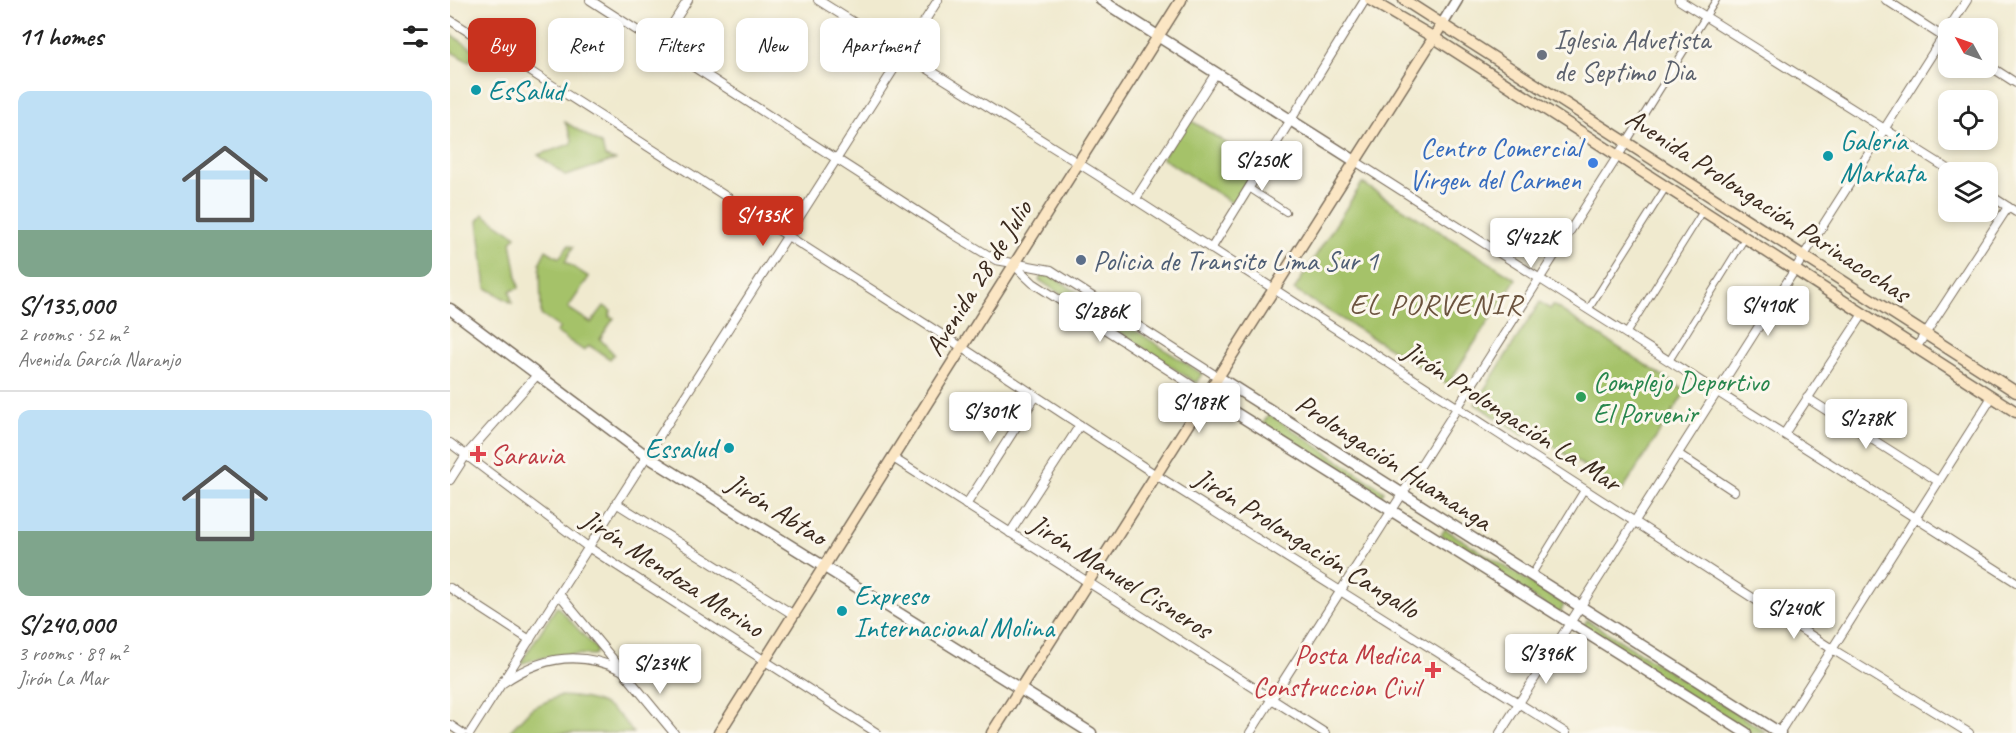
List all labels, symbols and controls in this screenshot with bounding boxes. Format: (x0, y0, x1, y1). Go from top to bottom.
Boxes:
chip: Buy (468, 18, 536, 72)
chip: Rent (548, 18, 624, 72)
chip: Filters (636, 18, 724, 72)
chip: New (736, 18, 808, 72)
chip: Apartment (820, 18, 940, 72)
north arrow (1938, 18, 1998, 78)
map controls (1938, 18, 1998, 222)
text: 11 homes (18, 20, 103, 53)
icon: filters (399, 20, 432, 53)
place label: Iglesia Advetista de Septimo Dia (1554, 22, 1712, 89)
marker: Iglesia Advetista de Septimo Dia (1535, 48, 1549, 62)
place label: EsSalud (488, 73, 568, 108)
marker: EsSalud (469, 83, 483, 97)
button: locate (1938, 90, 1998, 150)
street label: Avenida Prolongación Parinacochas (1619, 100, 1919, 311)
place label: Galería Markata (1840, 123, 1927, 190)
icon: home (171, 130, 279, 238)
place label: Centro Comercial Virgen del Carmen (1409, 130, 1586, 197)
pin: S/250K (1213, 141, 1311, 192)
text: S/250K (1235, 148, 1289, 173)
marker: Galería Markata (1821, 149, 1835, 163)
marker: Centro Comercial Virgen del Carmen (1586, 156, 1600, 170)
button: layers (1938, 162, 1998, 222)
street label: Avenida 28 de Julio (916, 192, 1041, 362)
pin: S/135K (714, 196, 812, 247)
text: S/135K (736, 203, 790, 228)
pin: S/422K (1482, 218, 1580, 269)
text: S/422K (1504, 225, 1558, 250)
place label: Policia de Transito Lima Sur 1 (1093, 243, 1380, 278)
marker: Policia de Transito Lima Sur 1 (1074, 253, 1088, 267)
district label: EL PORVENIR (1349, 285, 1525, 323)
pin: S/410K (1719, 286, 1817, 337)
text: S/135,000 (18, 289, 114, 322)
pin: S/286K (1051, 292, 1149, 343)
text: S/410K (1741, 293, 1795, 318)
text: S/286K (1073, 299, 1127, 324)
text: 2 rooms · 52 m² (18, 322, 126, 347)
street label: Jirón Prolongación La Mar (1395, 332, 1630, 501)
text: Avenida García Naranjo (18, 347, 180, 372)
place label: Complejo Deportivo El Porvenir (1593, 364, 1770, 431)
pin: S/187K (1150, 383, 1248, 434)
street label: Prolongación Huamanga (1289, 386, 1500, 539)
text: S/187K (1172, 390, 1226, 415)
marker: Complejo Deportivo El Porvenir (1574, 390, 1588, 404)
pin: S/301K (941, 392, 1039, 443)
text: S/301K (963, 399, 1017, 424)
pin: S/278K (1817, 399, 1915, 450)
text: S/278K (1839, 406, 1893, 431)
place label: Essalud (645, 431, 721, 466)
place label: Saravia (490, 437, 565, 472)
marker: Essalud (722, 441, 736, 455)
marker: Saravia (471, 447, 485, 461)
icon: home (171, 449, 279, 557)
street label: Jirón Prolongación Cangallo (1186, 459, 1428, 627)
street label: Jirón Abtao (719, 464, 836, 555)
street label: Jirón Mendoza Merino (574, 500, 772, 646)
street label: Jirón Manuel Cisneros (1022, 505, 1221, 647)
place label: Expreso Internacional Molina (854, 578, 1056, 645)
pin: S/240K (1745, 589, 1843, 640)
text: S/240K (1767, 596, 1821, 621)
marker: Expreso Internacional Molina (835, 604, 849, 618)
text: S/240,000 (18, 608, 115, 641)
pin: S/396K (1497, 634, 1595, 685)
place label: Posta Medica Construccion Civil (1253, 637, 1425, 704)
text: 3 rooms · 89 m² (18, 641, 126, 666)
text: S/396K (1519, 641, 1573, 666)
pin: S/234K (611, 644, 709, 695)
text: S/234K (633, 651, 687, 676)
marker: Posta Medica Construccion Civil (1424, 661, 1442, 679)
text: Jirón La Mar (18, 666, 108, 691)

